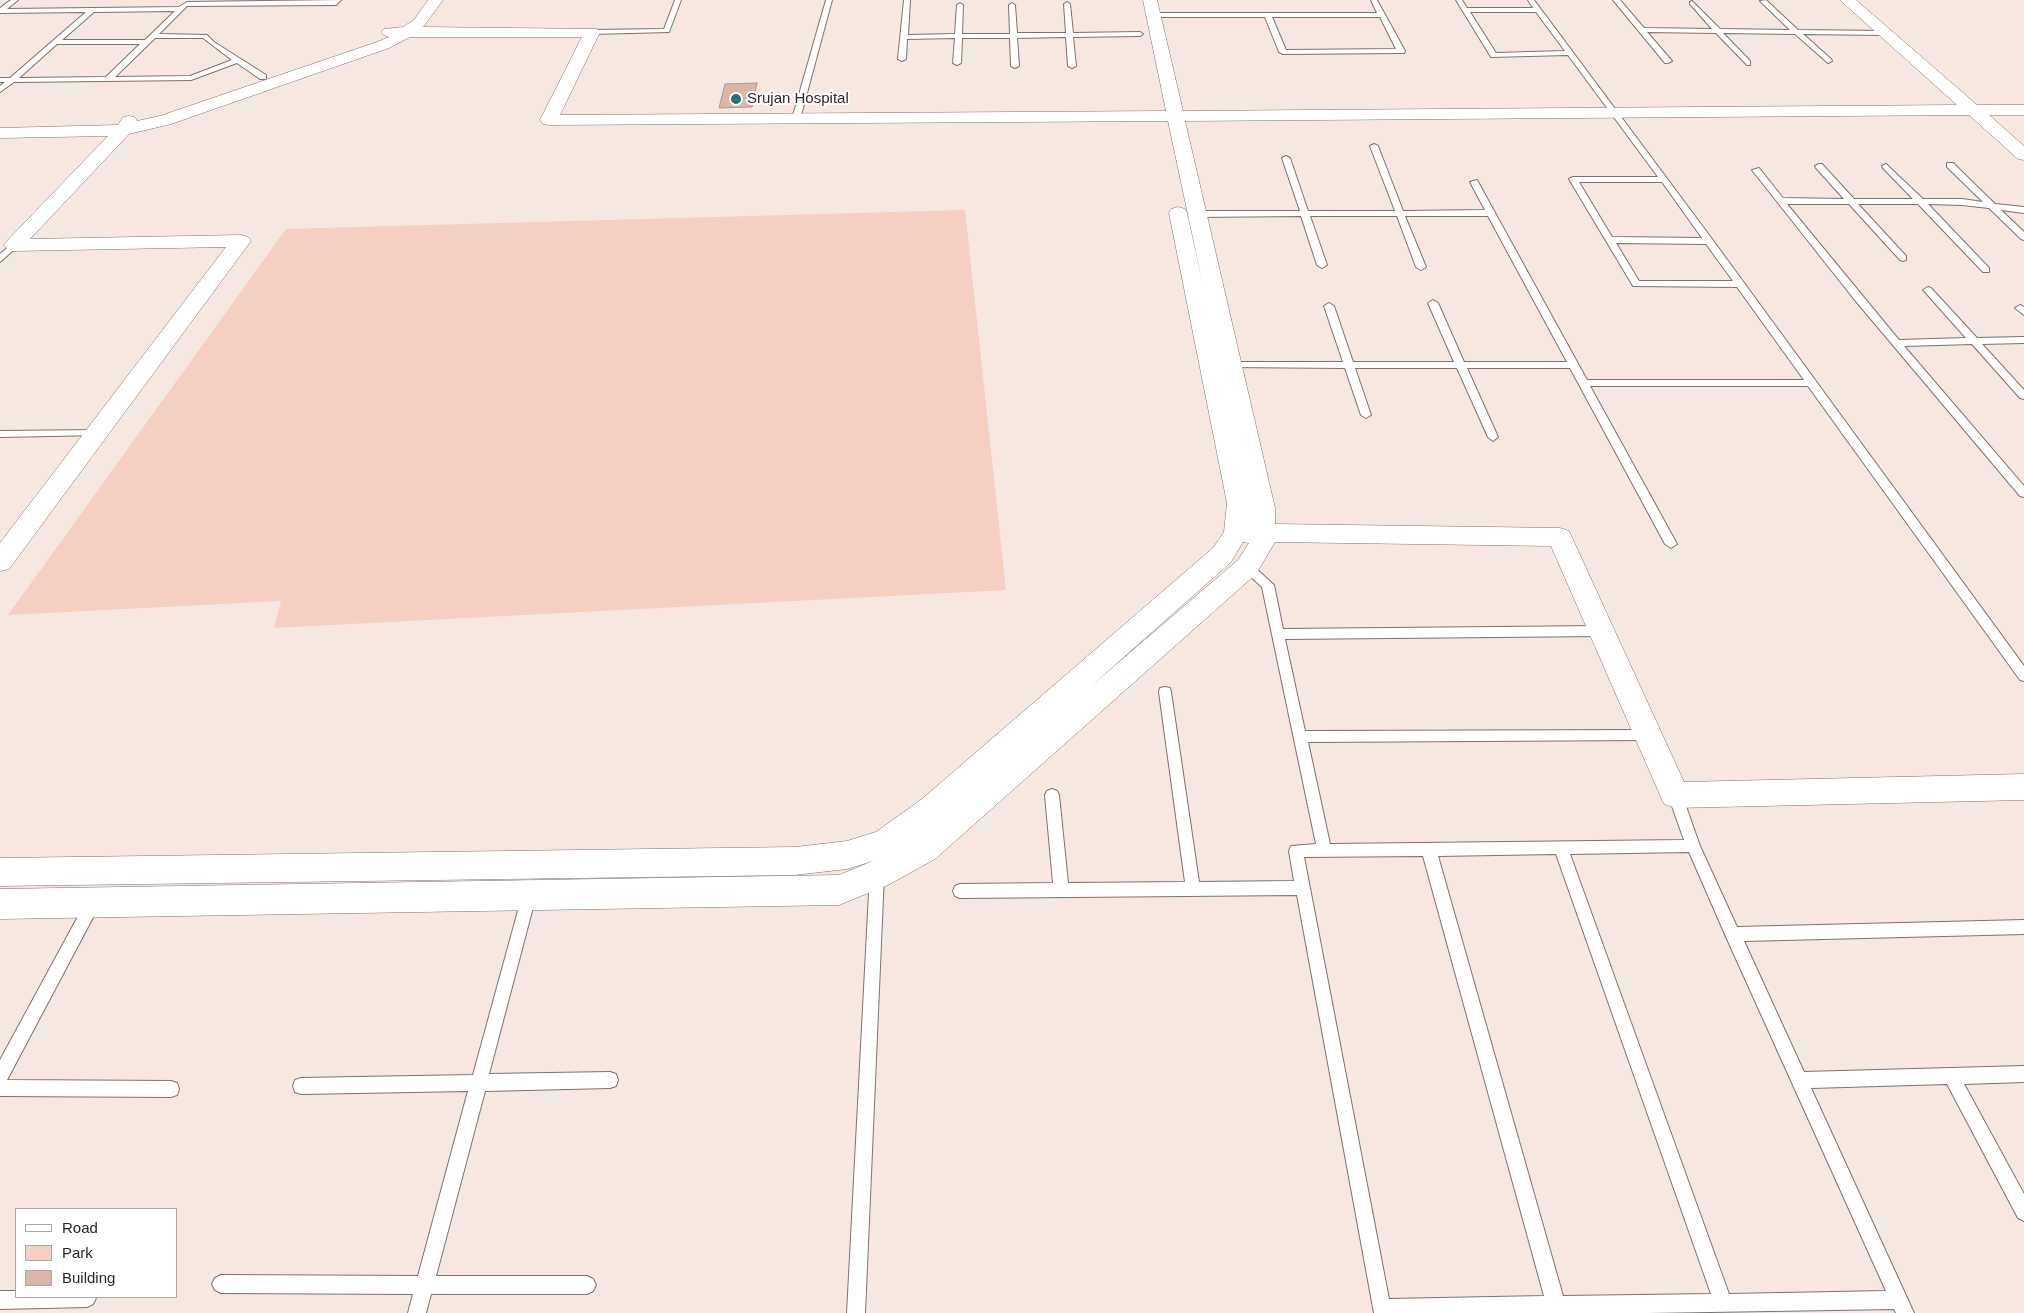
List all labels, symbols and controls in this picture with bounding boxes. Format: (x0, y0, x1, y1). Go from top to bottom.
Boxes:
place label: Srujan Hospital (747, 90, 849, 108)
marker: Srujan Hospital (729, 92, 743, 106)
legend (15, 1208, 178, 1298)
text: Road (62, 1219, 98, 1236)
text: Park (62, 1244, 93, 1261)
text: Building (62, 1269, 115, 1286)

